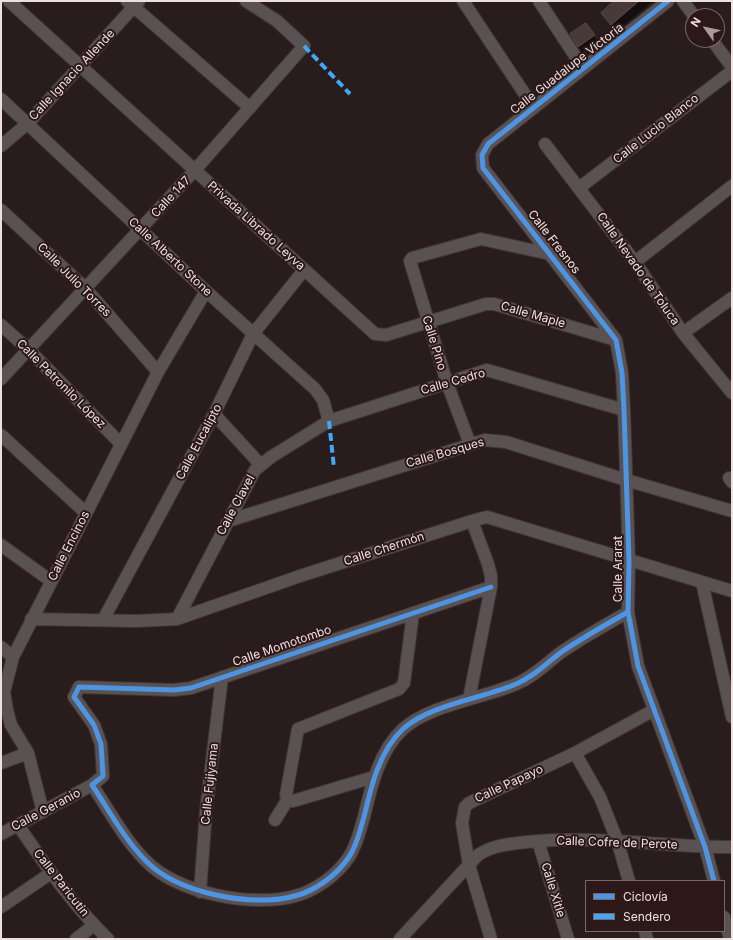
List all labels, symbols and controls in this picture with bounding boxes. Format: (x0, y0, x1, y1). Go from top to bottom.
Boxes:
north arrow (685, 8, 725, 48)
text: N (688, 15, 704, 29)
street label: Calle Guadalupe Victoria (508, 20, 626, 118)
street label: Calle Ignacio Allende (26, 27, 118, 123)
street label: Calle Lucio Blanco (610, 91, 702, 167)
street label: Calle 147 (148, 173, 194, 221)
street label: Privada Librado Leyva (204, 178, 308, 274)
street label: Calle Fresnos (525, 207, 583, 277)
street label: Calle Nevado de Toluca (594, 210, 682, 328)
street label: Calle Alberto Stone (125, 215, 215, 299)
street label: Calle Julio Torres (34, 240, 114, 320)
street label: Calle Maple (499, 299, 567, 331)
street label: Calle Pino (419, 314, 449, 372)
street label: Calle Petronilo López (13, 336, 109, 432)
street label: Calle Cedro (419, 366, 487, 398)
street label: Calle Eucalipto (173, 402, 225, 482)
street label: Calle Bosques (404, 435, 486, 471)
street label: Calle Clavel (214, 472, 258, 538)
street label: Calle Encinos (45, 509, 93, 583)
street label: Calle Chermón (342, 529, 426, 569)
street label: Calle Ararat (611, 536, 625, 602)
street label: Calle Momotombo (231, 622, 333, 670)
street label: Calle Fujiyama (199, 742, 221, 826)
street label: Calle Papayo (473, 762, 545, 806)
street label: Calle Geranio (9, 786, 83, 834)
street label: Calle Cofre de Perote (556, 834, 678, 852)
street label: Calle Paricutín (30, 846, 92, 920)
street label: Calle Xitle (538, 861, 568, 919)
legend (585, 880, 725, 932)
text: Ciclovía (623, 889, 668, 904)
text: Sendero (623, 909, 671, 924)

